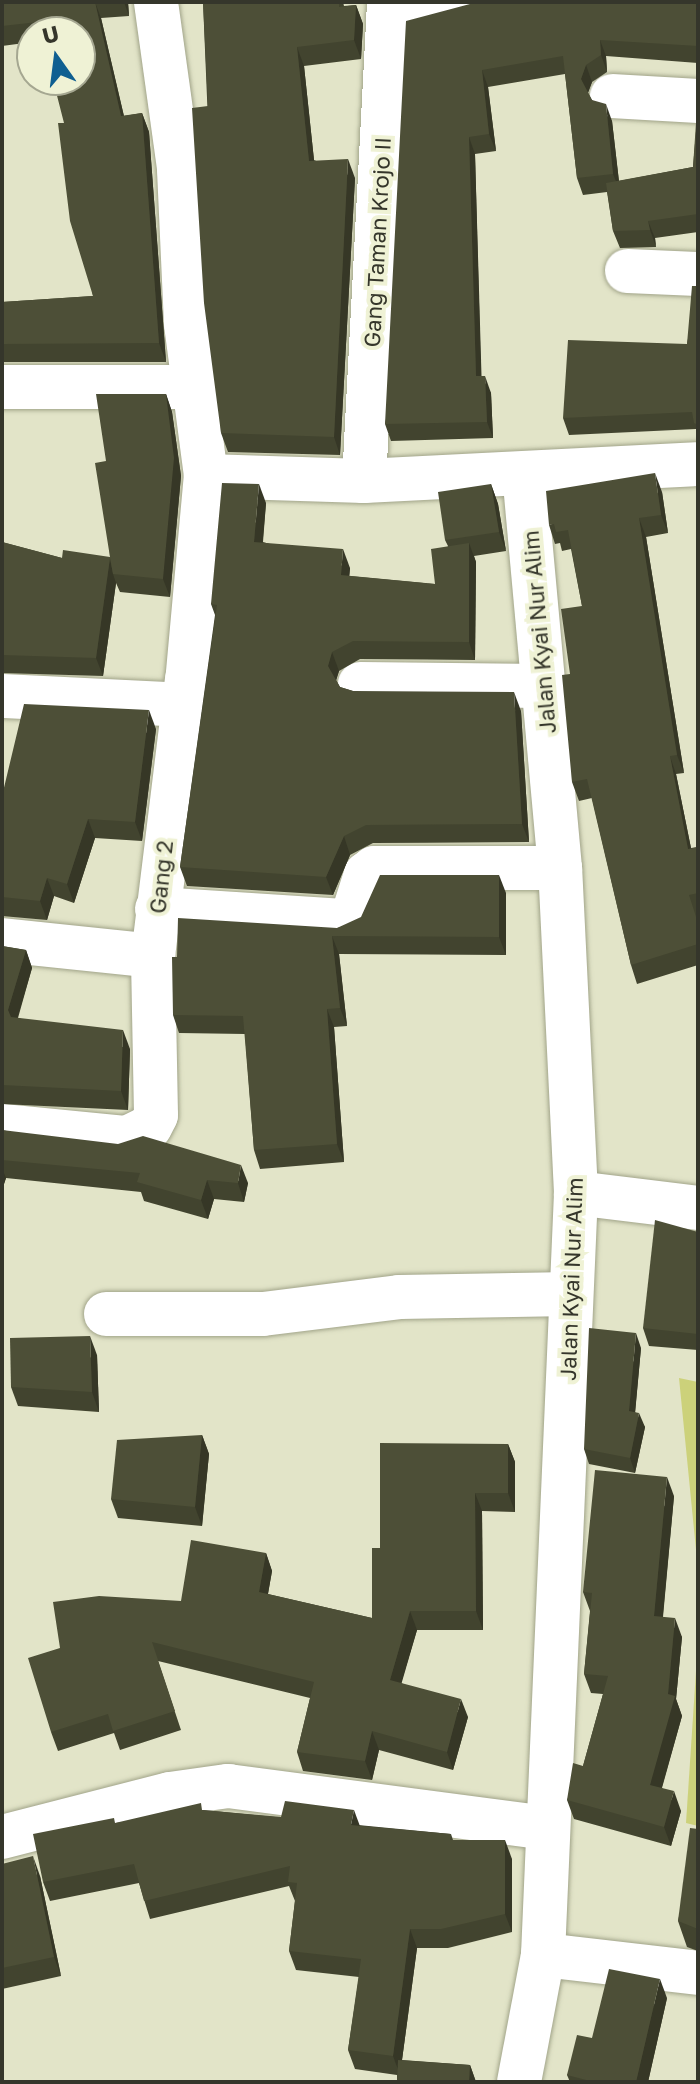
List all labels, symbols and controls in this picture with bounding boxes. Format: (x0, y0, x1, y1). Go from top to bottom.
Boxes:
north arrow (16, 16, 96, 96)
text: U (39, 19, 62, 49)
street label: Gang Taman Krojo II (358, 136, 396, 348)
street label: Jalan Kyai Nur Alim (517, 529, 561, 735)
street label: Gang 2 (144, 839, 178, 915)
street label: Jalan Kyai Nur Alim (554, 1177, 588, 1381)

